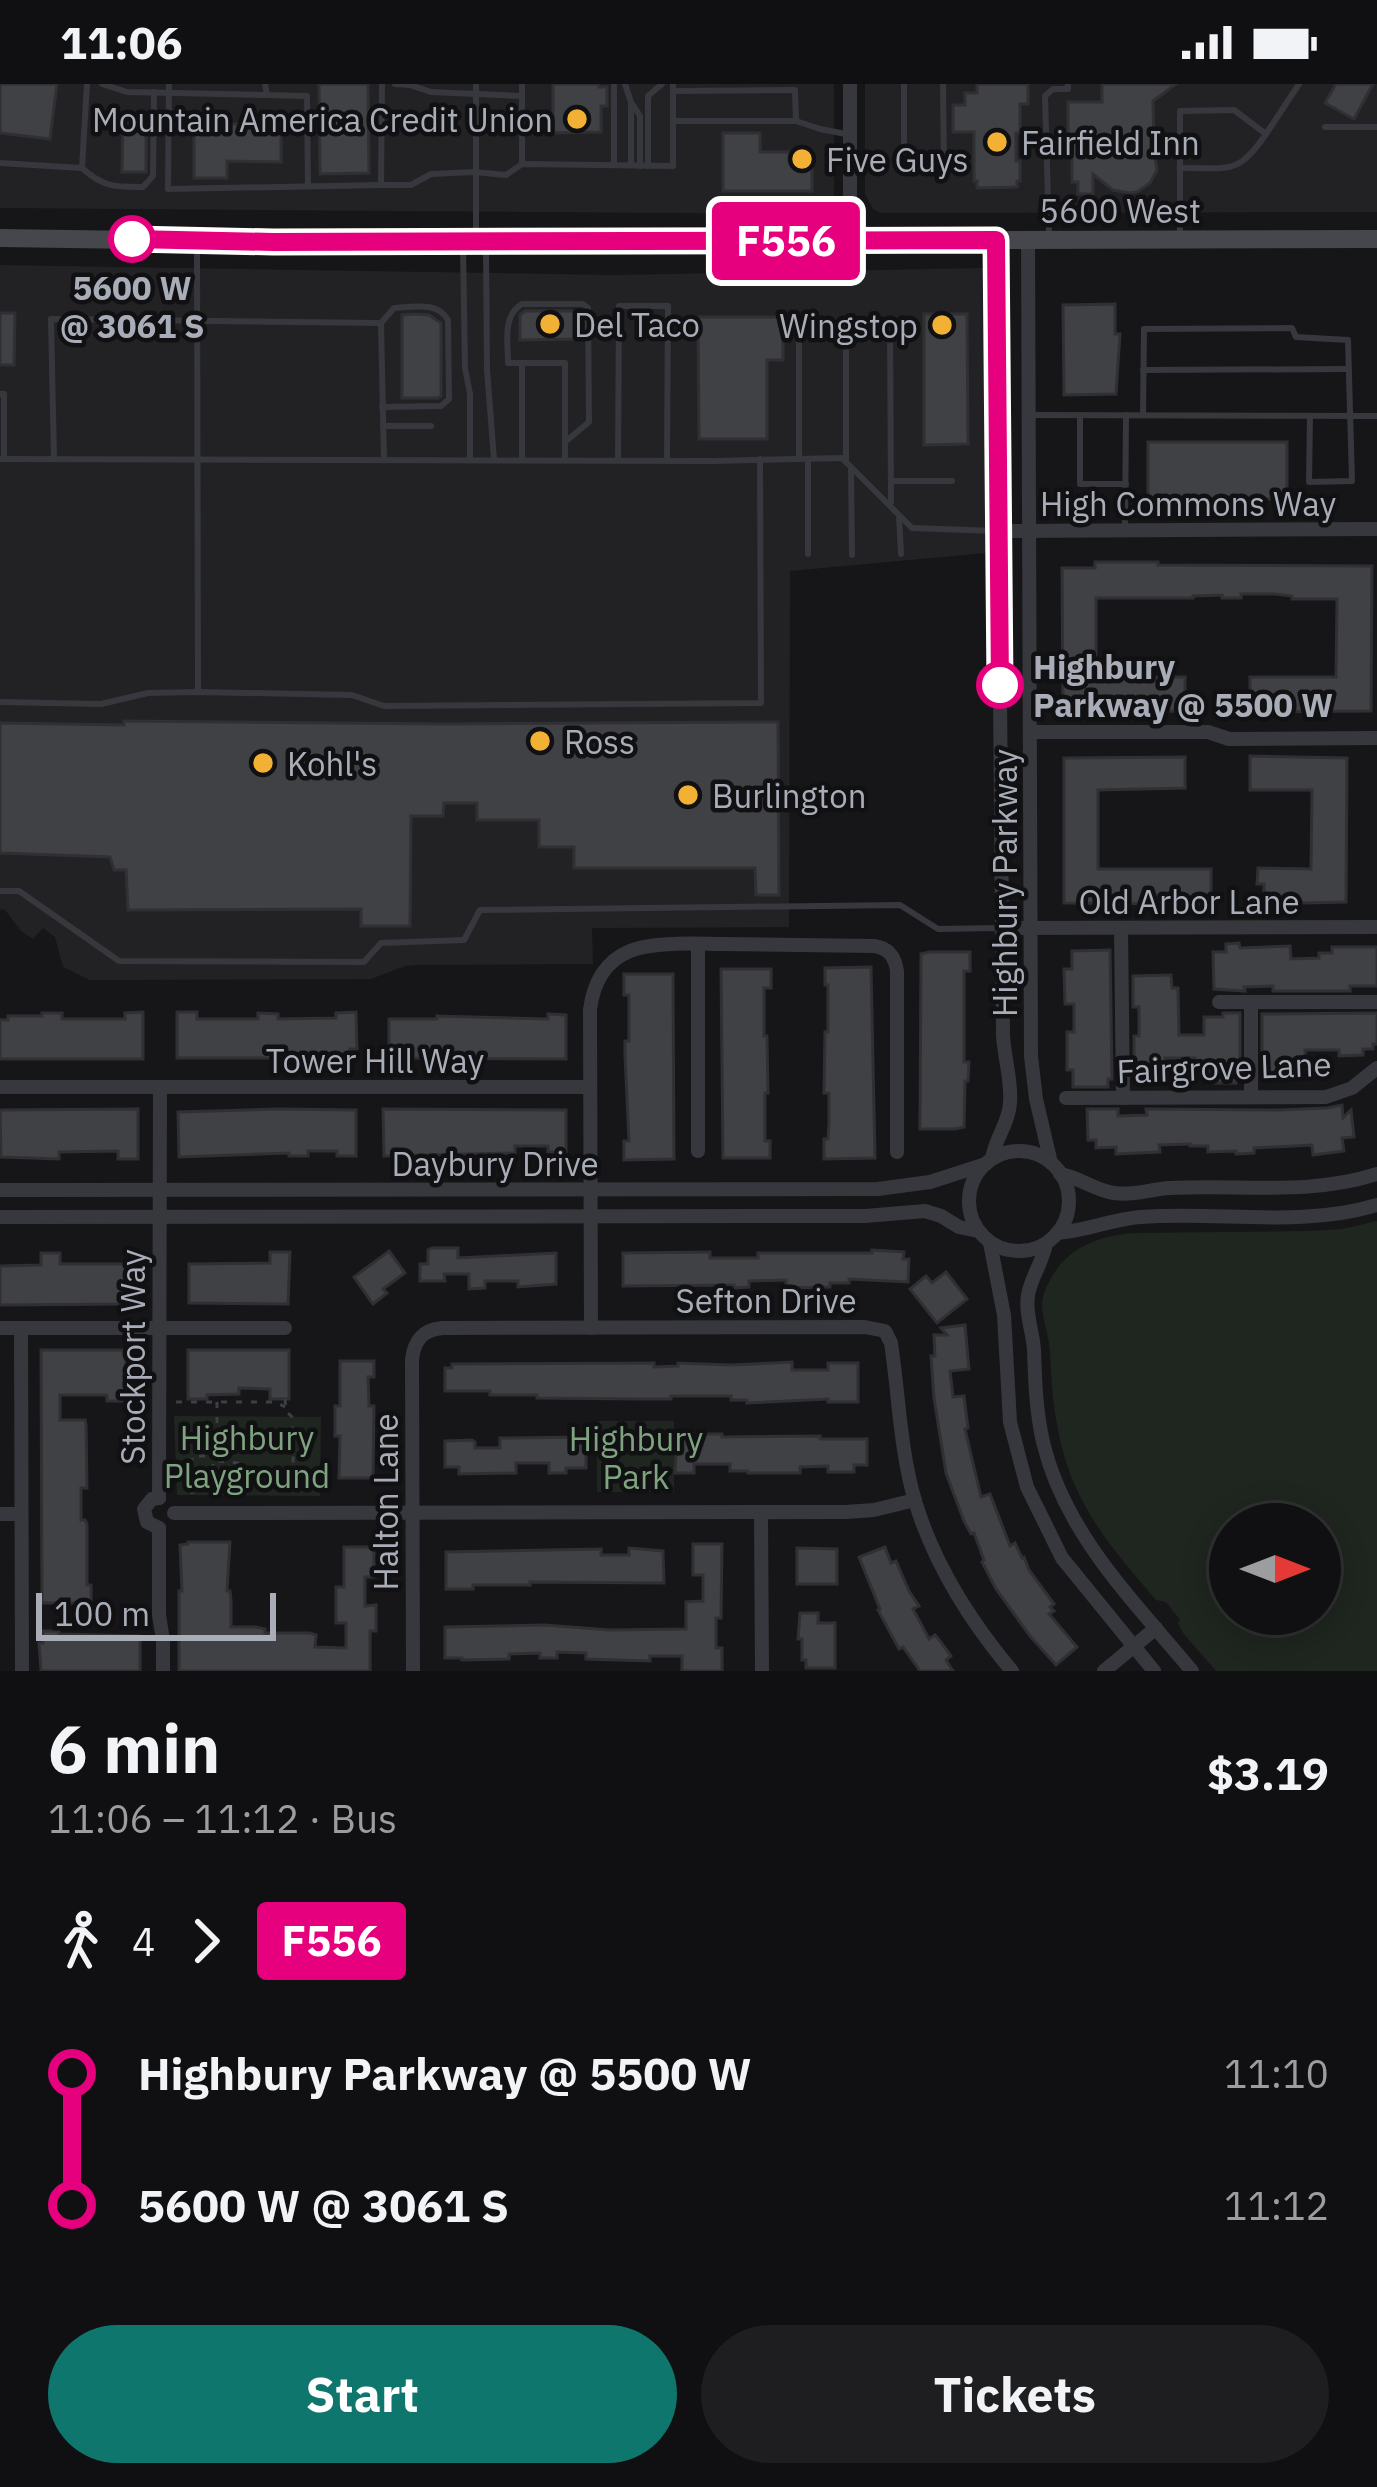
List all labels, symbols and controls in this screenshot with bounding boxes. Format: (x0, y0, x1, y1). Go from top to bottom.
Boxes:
text: 11:06 (60, 13, 183, 71)
place label: Mountain America Credit Union (92, 98, 553, 141)
marker: Mountain America Credit Union (564, 106, 590, 132)
place label: Fairfield Inn (1021, 121, 1200, 164)
marker: Fairfield Inn (984, 129, 1010, 155)
place label: Five Guys (826, 138, 969, 181)
marker: Five Guys (789, 146, 815, 172)
street label: 5600 West (1039, 189, 1201, 232)
line badge: F556 (702, 202, 870, 280)
text: F556 (736, 213, 836, 268)
marker: 5600 W @ 3061 S (110, 217, 154, 261)
place label: 5600 W @ 3061 S (59, 266, 205, 347)
place label: Del Taco (574, 303, 700, 346)
place label: Wingstop (779, 304, 918, 347)
marker: Del Taco (537, 311, 563, 337)
marker: Wingstop (929, 312, 955, 338)
street label: High Commons Way (1040, 482, 1336, 525)
place label: Highbury Parkway @ 5500 W (1033, 645, 1333, 726)
marker: Highbury Parkway @ 5500 W (978, 663, 1022, 707)
place label: Ross (564, 720, 635, 763)
marker: Ross (527, 728, 553, 754)
place label: Kohl's (287, 742, 377, 785)
street label: Highbury Parkway (983, 749, 1026, 1017)
marker: Kohl's (250, 750, 276, 776)
place label: Burlington (712, 774, 866, 817)
marker: Burlington (675, 782, 701, 808)
street label: Old Arbor Lane (1078, 880, 1300, 923)
street label: Tower Hill Way (266, 1039, 484, 1082)
street label: Fairgrove Lane (1116, 1042, 1332, 1092)
street label: Daybury Drive (391, 1142, 599, 1185)
street label: Stockport Way (111, 1249, 154, 1465)
street label: Sefton Drive (675, 1279, 857, 1322)
street label: Halton Lane (364, 1413, 407, 1591)
park label: Highbury Playground (164, 1416, 330, 1497)
park label: Highbury Park (569, 1417, 703, 1498)
north arrow (1209, 1503, 1341, 1635)
map controls (1209, 1503, 1341, 1635)
scale bar (36, 1587, 276, 1640)
text: 100 m (54, 1592, 150, 1635)
text: 6 min (48, 1705, 220, 1791)
text: $3.19 (1207, 1744, 1329, 1802)
text: 11:06 – 11:12 · Bus (48, 1793, 397, 1844)
icon: walk (48, 1908, 114, 1974)
icon: forward (173, 1908, 239, 1974)
text: F556 (281, 1913, 382, 1968)
text: 4 (132, 1916, 155, 1967)
text: Highbury Parkway @ 5500 W (138, 2044, 752, 2102)
text: 11:10 (1224, 2048, 1329, 2099)
text: 5600 W @ 3061 S (138, 2176, 509, 2234)
text: 11:12 (1224, 2180, 1329, 2231)
button: Start (48, 2325, 677, 2463)
button: Tickets (701, 2325, 1329, 2463)

